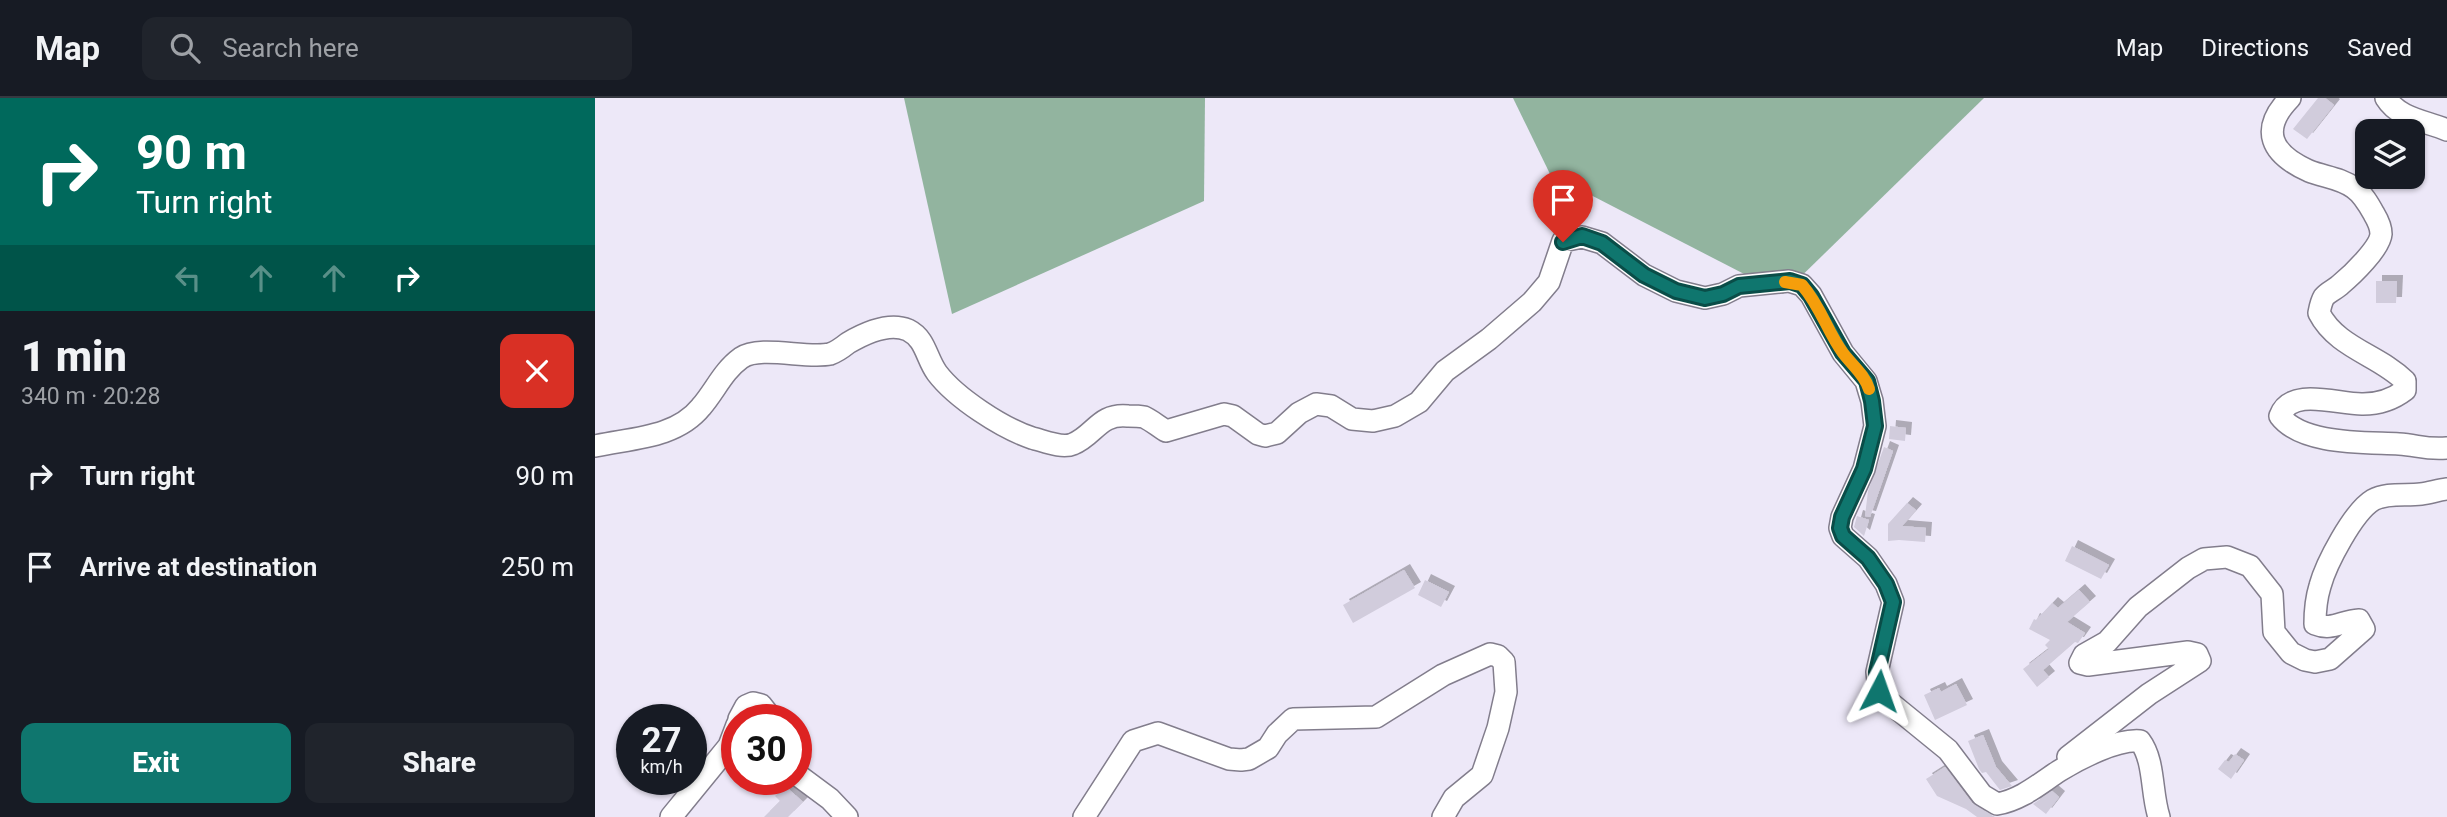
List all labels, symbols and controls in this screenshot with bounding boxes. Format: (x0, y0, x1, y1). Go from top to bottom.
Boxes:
search box (142, 17, 632, 80)
text: Map (35, 29, 100, 68)
icon: search (166, 29, 204, 67)
text: Search here (222, 33, 359, 63)
text: Map (2116, 34, 2163, 62)
text: Directions (2201, 34, 2309, 62)
text: Saved (2347, 34, 2412, 62)
map controls (2355, 119, 2425, 189)
button: layers (2355, 119, 2425, 189)
text: 90 m (136, 124, 247, 181)
icon: right (21, 126, 112, 217)
pin (1533, 170, 1593, 242)
icon: arrive (1544, 181, 1582, 219)
text: Turn right (136, 183, 272, 221)
icon: left (169, 259, 207, 297)
icon: ahead (242, 259, 280, 297)
icon: ahead (315, 259, 353, 297)
icon: right (388, 259, 426, 297)
text: 1 min (21, 332, 127, 381)
button: close (500, 334, 574, 408)
text: 340 m · 20:28 (21, 383, 160, 410)
icon: right (21, 457, 59, 495)
text: Turn right (80, 461, 195, 491)
text: 90 m (516, 461, 574, 491)
icon: arrive (21, 548, 59, 586)
text: Arrive at destination (80, 552, 317, 582)
text: 250 m (501, 552, 574, 582)
position arrow (1842, 654, 1916, 728)
speed limit sign: 30 (721, 704, 812, 795)
text: 27 (641, 720, 682, 761)
button: Exit (21, 723, 291, 803)
button: Share (305, 723, 574, 803)
text: km/h (640, 756, 683, 777)

